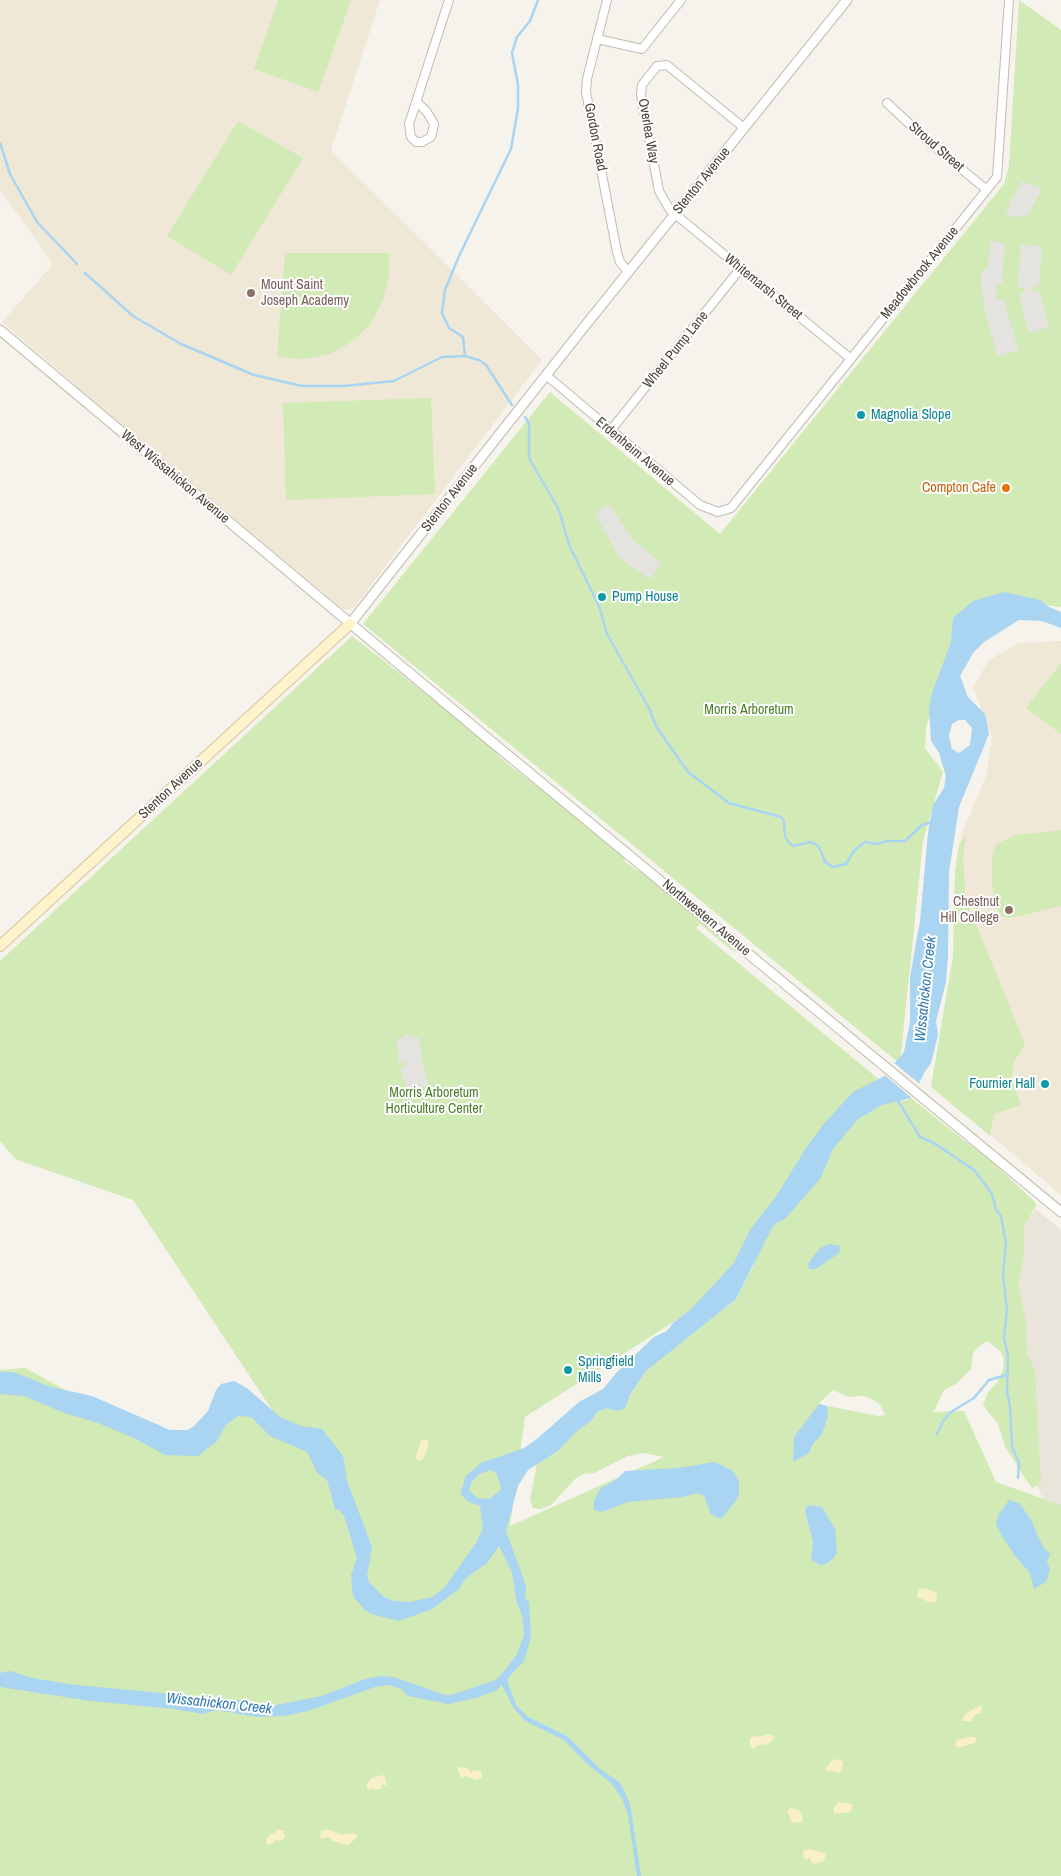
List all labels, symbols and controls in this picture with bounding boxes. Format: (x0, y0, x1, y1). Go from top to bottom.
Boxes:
street label: Overlea Way (634, 97, 662, 165)
street label: Gordon Road (580, 102, 610, 172)
street label: Stroud Street (905, 118, 967, 176)
street label: Stenton Avenue (670, 144, 734, 218)
street label: Meadowbrook Avenue (878, 223, 962, 323)
street label: Whitemarsh Street (721, 250, 805, 324)
place label: Mount Saint Joseph Academy (261, 277, 349, 310)
marker: Mount Saint Joseph Academy (245, 287, 257, 299)
street label: Wheel Pump Lane (640, 308, 712, 392)
place label: Magnolia Slope (871, 407, 951, 423)
marker: Magnolia Slope (855, 409, 867, 421)
street label: Erdenheim Avenue (592, 414, 678, 490)
street label: West Wissahickon Avenue (117, 427, 233, 527)
street label: Stenton Avenue (418, 461, 482, 535)
place label: Compton Cafe (922, 480, 996, 496)
marker: Compton Cafe (1000, 482, 1012, 494)
place label: Pump House (612, 589, 678, 605)
marker: Pump House (596, 591, 608, 603)
park label: Morris Arboretum (704, 702, 794, 718)
street label: Stenton Avenue (135, 755, 207, 823)
street label: Northwestern Avenue (658, 876, 754, 960)
place label: Chestnut Hill College (940, 894, 999, 926)
marker: Chestnut Hill College (1003, 904, 1015, 916)
water label: Wissahickon Creek (911, 935, 941, 1043)
place label: Fournier Hall (969, 1076, 1035, 1092)
marker: Fournier Hall (1039, 1078, 1051, 1090)
park label: Morris Arboretum Horticulture Center (386, 1085, 482, 1118)
place label: Springfield Mills (578, 1354, 634, 1386)
marker: Springfield Mills (562, 1364, 574, 1376)
water label: Wissahickon Creek (165, 1689, 273, 1719)

